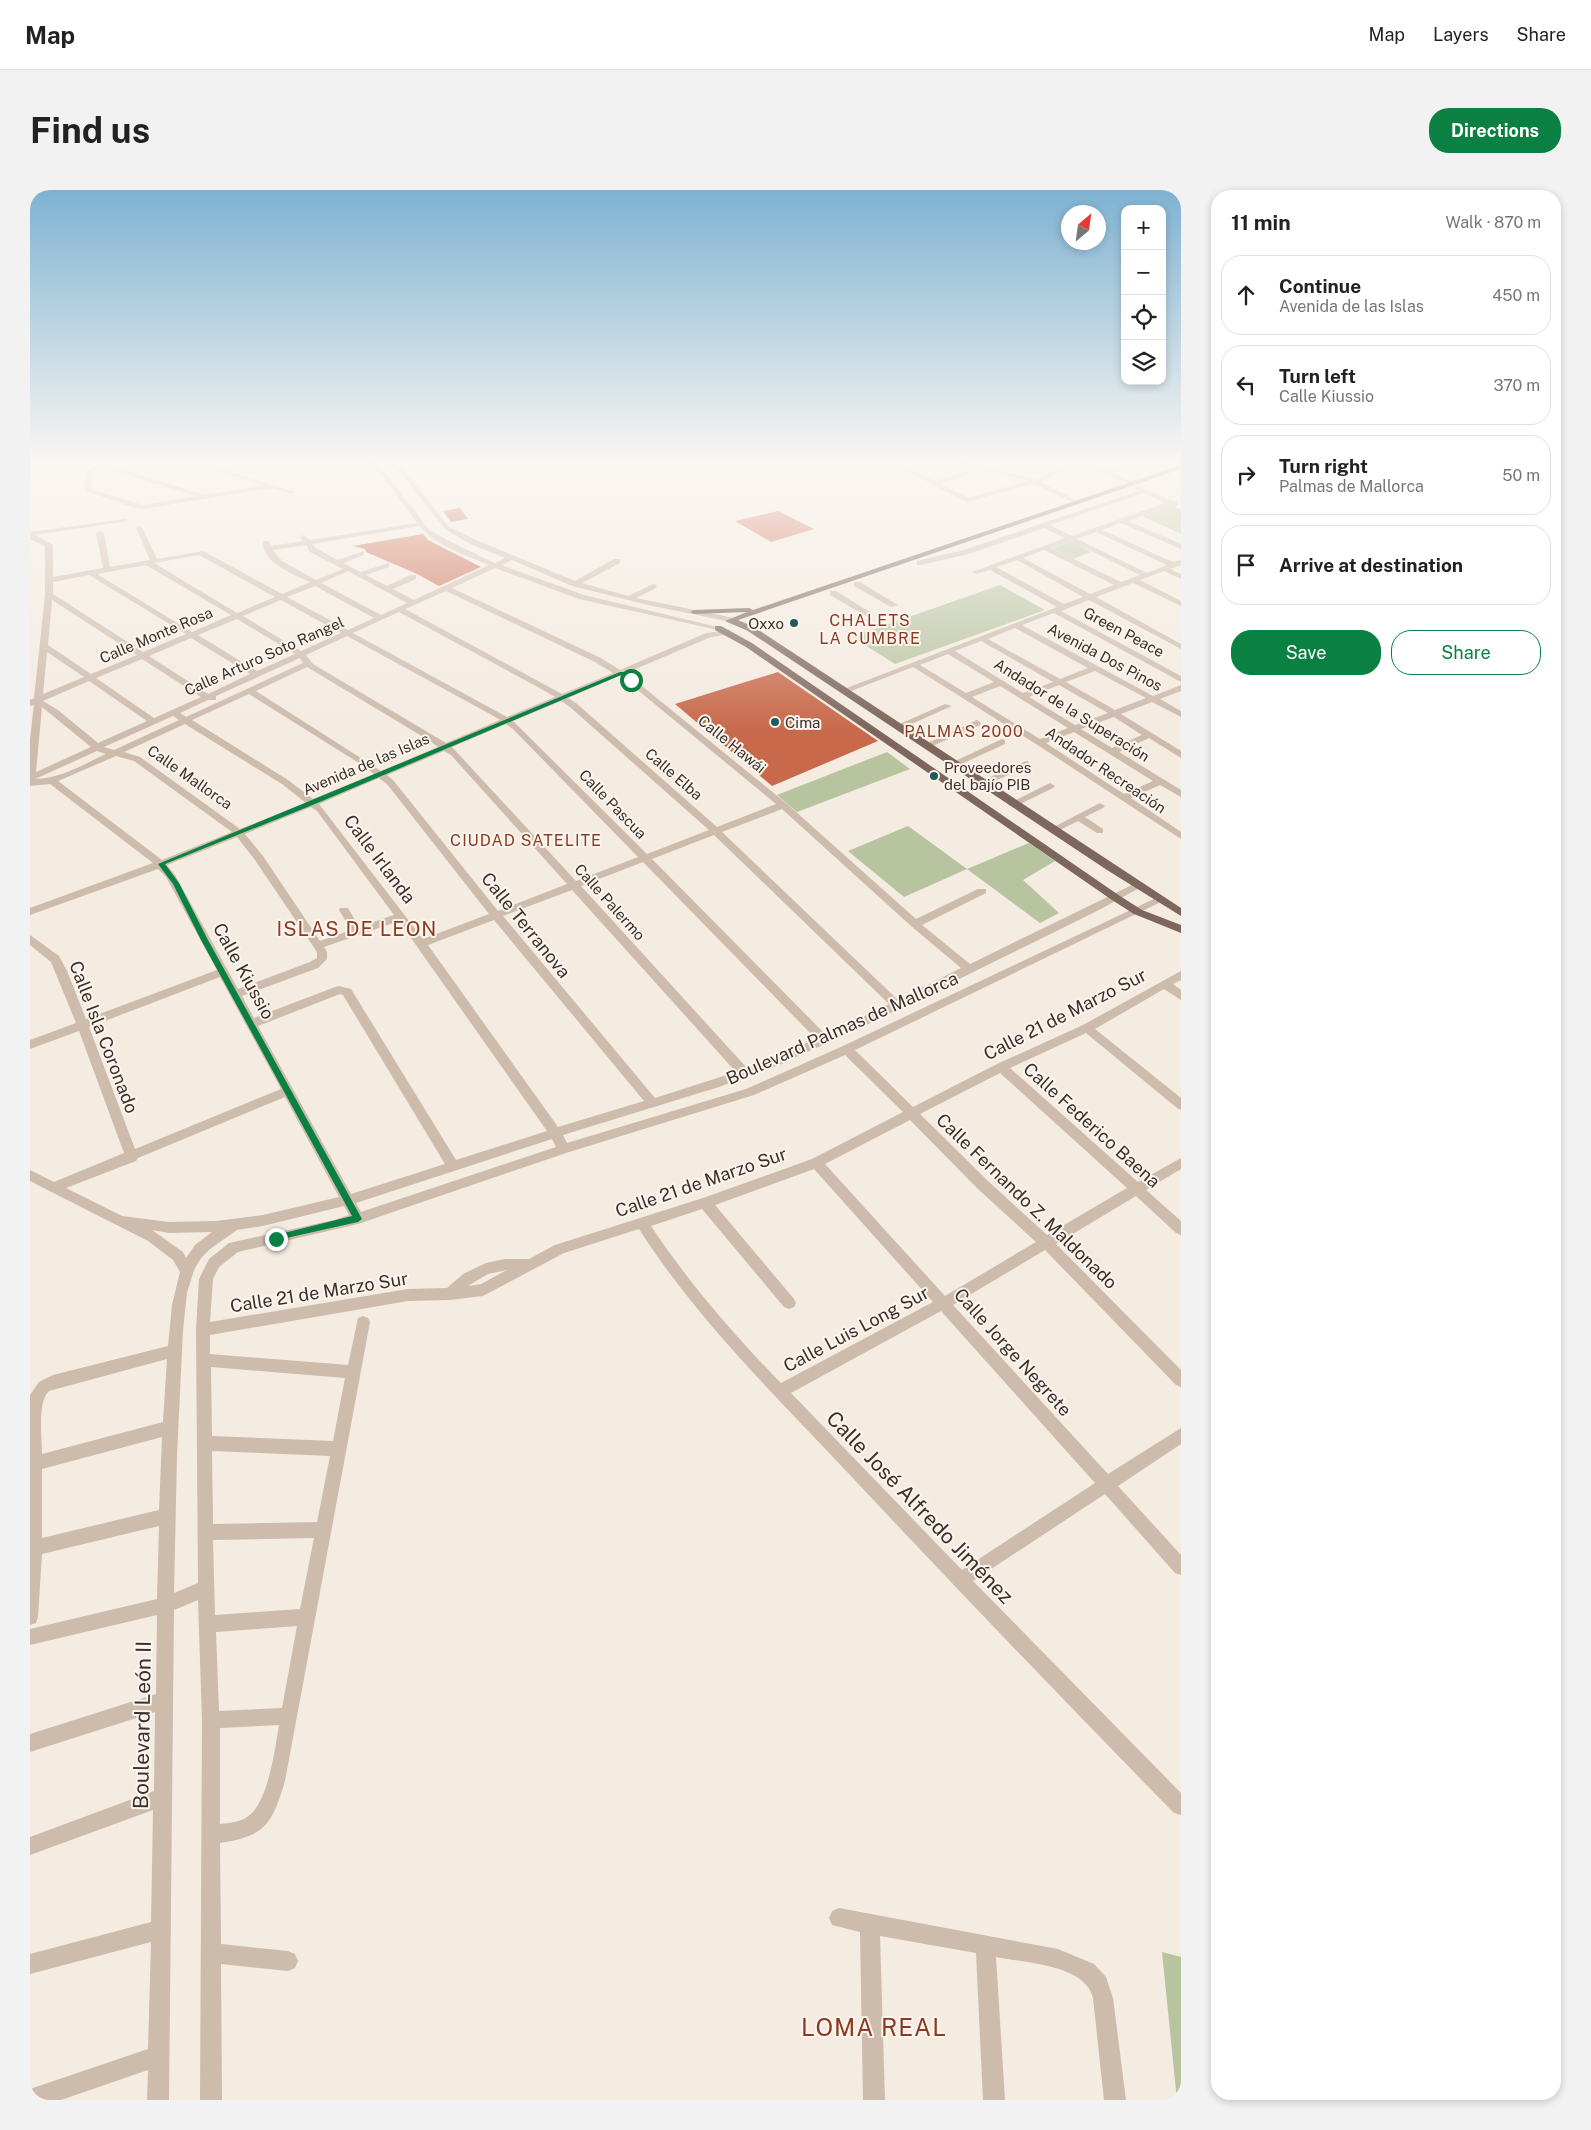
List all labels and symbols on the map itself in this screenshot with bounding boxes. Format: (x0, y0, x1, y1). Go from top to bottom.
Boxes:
north arrow (1061, 205, 1106, 250)
street label: Calle Monte Rosa (97, 604, 215, 666)
street label: Green Peace (1081, 604, 1167, 660)
district label: CHALETS LA CUMBRE (819, 611, 921, 648)
street label: Calle Arturo Soto Rangel (182, 613, 346, 699)
place label: Oxxo (748, 615, 784, 632)
marker: Oxxo (788, 617, 800, 629)
street label: Avenida Dos Pinos (1045, 620, 1165, 694)
street label: Andador de la Superación (991, 655, 1153, 765)
route start (620, 669, 643, 692)
street label: Calle Hawái (695, 712, 769, 776)
place label: Cima (785, 714, 820, 731)
marker: Cima (769, 716, 781, 728)
district label: PALMAS 2000 (904, 722, 1024, 741)
street label: Andador Recreación (1043, 723, 1169, 817)
street label: Avenida de las Islas (300, 730, 432, 798)
street label: Calle Mallorca (144, 741, 236, 813)
street label: Calle Elba (642, 745, 706, 803)
place label: Proveedores del bajío PIB (944, 759, 1031, 793)
street label: Calle Pascua (576, 766, 650, 842)
marker: Proveedores del bajío PIB (928, 770, 940, 782)
street label: Calle Irlanda (340, 811, 420, 907)
district label: CIUDAD SATELITE (450, 831, 602, 850)
street label: Calle Palermo (571, 860, 649, 944)
street label: Calle Terranova (477, 868, 575, 982)
district label: ISLAS DE LEON (277, 917, 437, 941)
street label: Calle Kiussio (209, 919, 279, 1023)
street label: Calle Isla Coronado (65, 958, 143, 1116)
street label: Calle 21 de Marzo Sur (980, 964, 1150, 1064)
street label: Boulevard Palmas de Mallorca (723, 967, 961, 1089)
street label: Calle Federico Baena (1019, 1058, 1165, 1192)
street label: Calle Fernando Z. Maldonado (932, 1109, 1122, 1293)
street label: Calle 21 de Marzo Sur (613, 1143, 789, 1221)
route end (265, 1228, 288, 1251)
street label: Calle 21 de Marzo Sur (229, 1268, 409, 1316)
street label: Calle Luis Long Sur (780, 1282, 932, 1376)
street label: Calle Jorge Negrete (950, 1284, 1076, 1420)
street label: Calle José Alfredo Jiménez (821, 1406, 1019, 1608)
street label: Boulevard León II (128, 1641, 156, 1809)
district label: LOMA REAL (801, 2013, 947, 2041)

